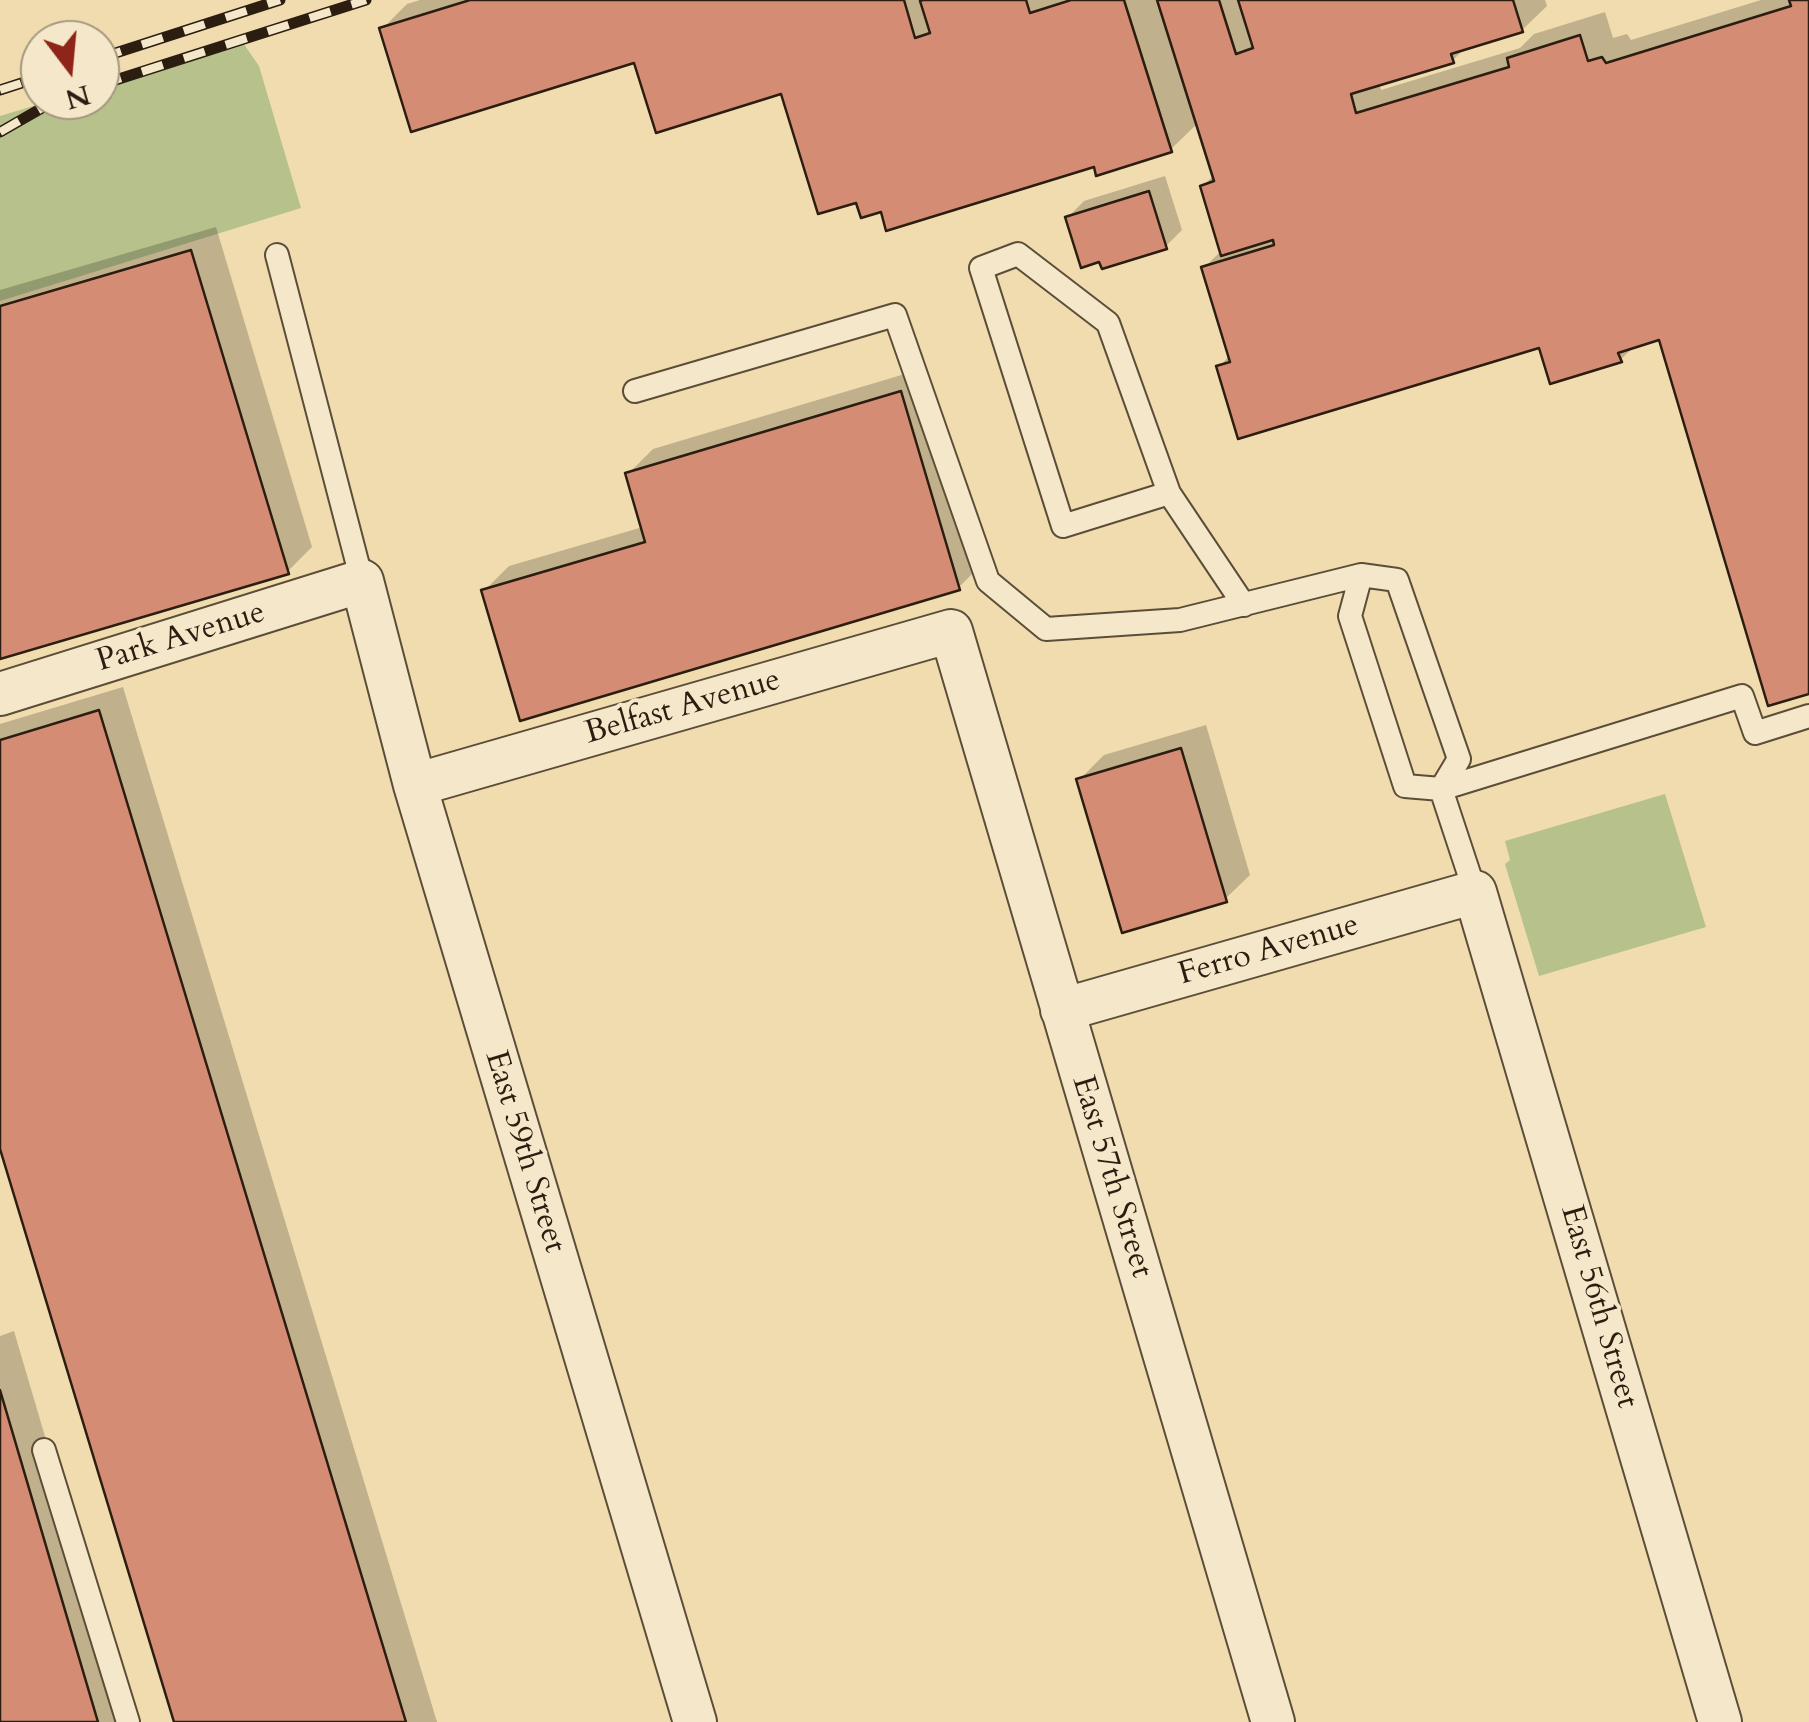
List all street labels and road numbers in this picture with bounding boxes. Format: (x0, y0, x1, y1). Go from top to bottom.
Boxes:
street label: Park Avenue (92, 594, 270, 682)
street label: Belfast Avenue (581, 662, 785, 754)
street label: Ferro Avenue (1174, 907, 1364, 995)
street label: East 59th Street (475, 1046, 573, 1258)
street label: East 57th Street (1062, 1071, 1160, 1283)
street label: East 56th Street (1551, 1201, 1645, 1413)

